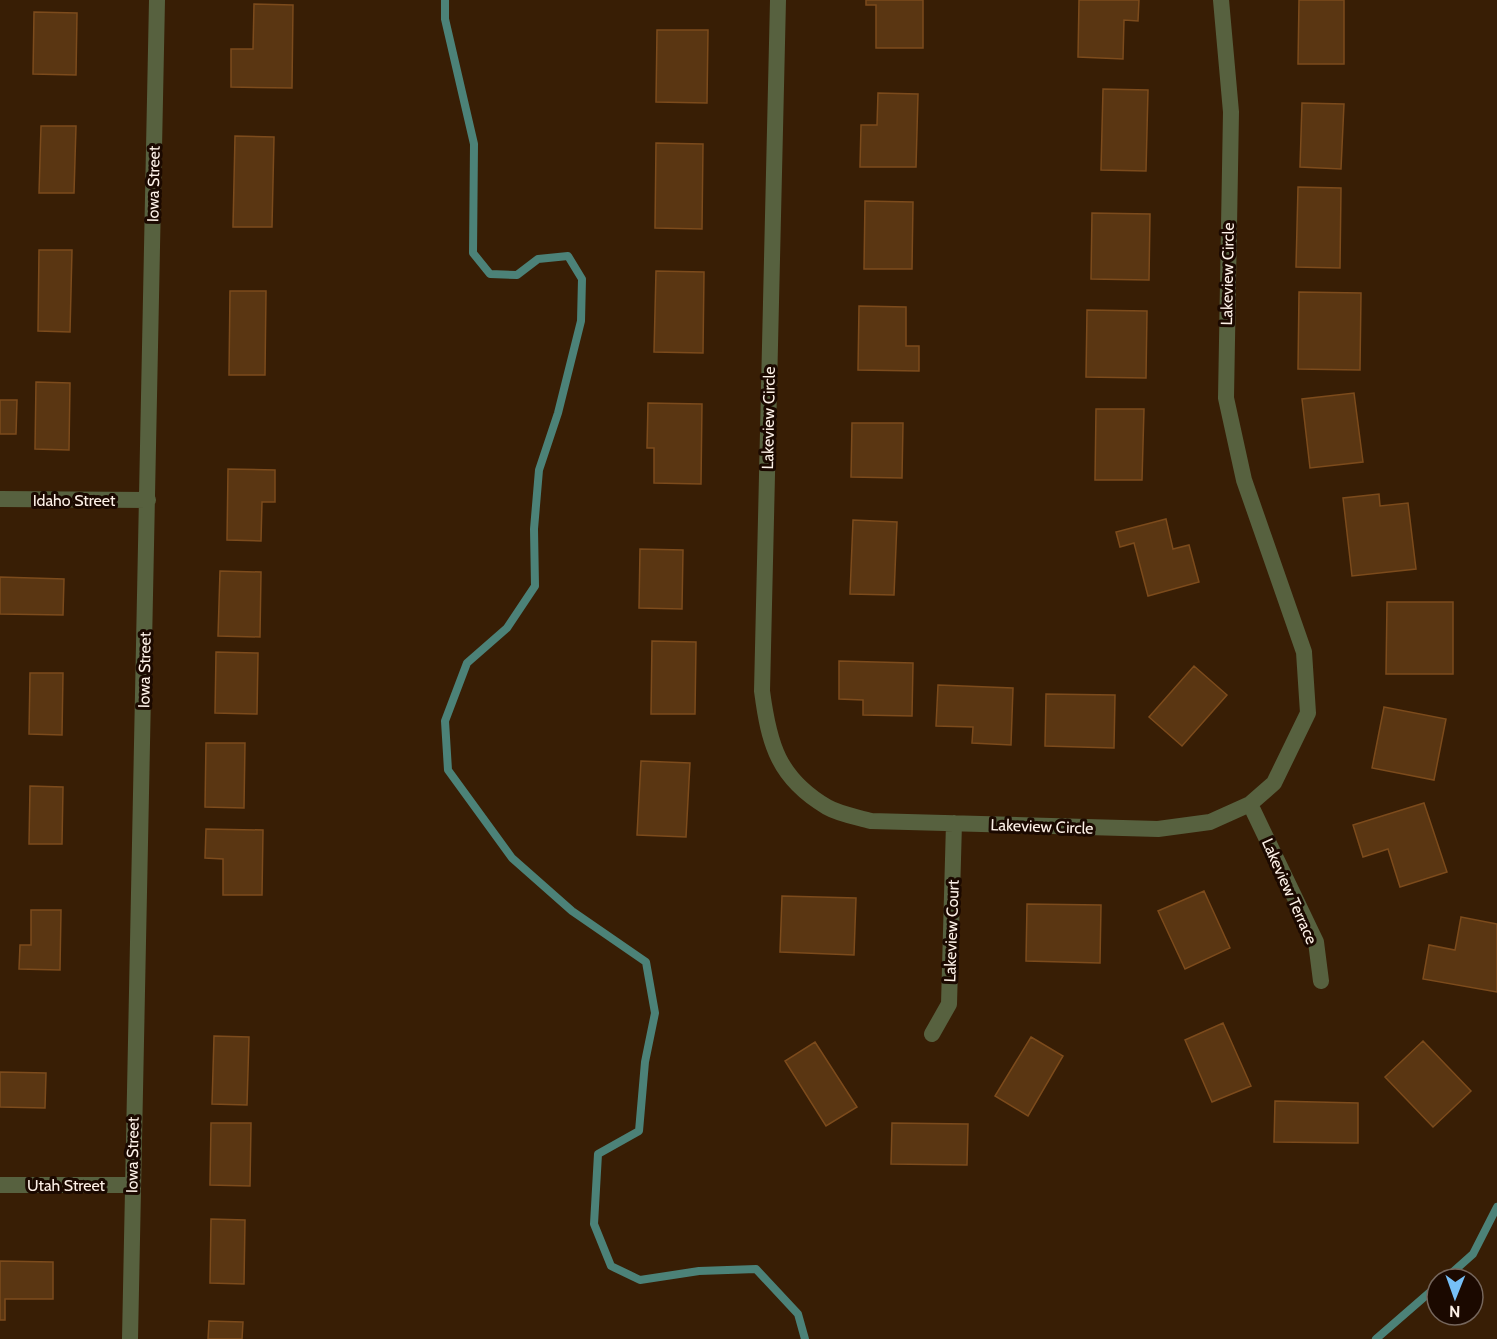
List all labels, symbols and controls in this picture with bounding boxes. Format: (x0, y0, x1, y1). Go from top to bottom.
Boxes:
street label: Iowa Street (143, 145, 164, 222)
street label: Lakeview Circle (1217, 222, 1238, 326)
street label: Lakeview Circle (758, 366, 779, 470)
street label: Idaho Street (33, 491, 116, 510)
street label: Iowa Street (134, 631, 155, 708)
street label: Lakeview Circle (990, 815, 1094, 838)
street label: Lakeview Terrace (1258, 835, 1321, 947)
street label: Lakeview Court (940, 879, 963, 983)
street label: Iowa Street (122, 1116, 143, 1193)
street label: Utah Street (27, 1176, 106, 1195)
north arrow (1425, 1267, 1485, 1327)
text: N (1449, 1302, 1461, 1321)

